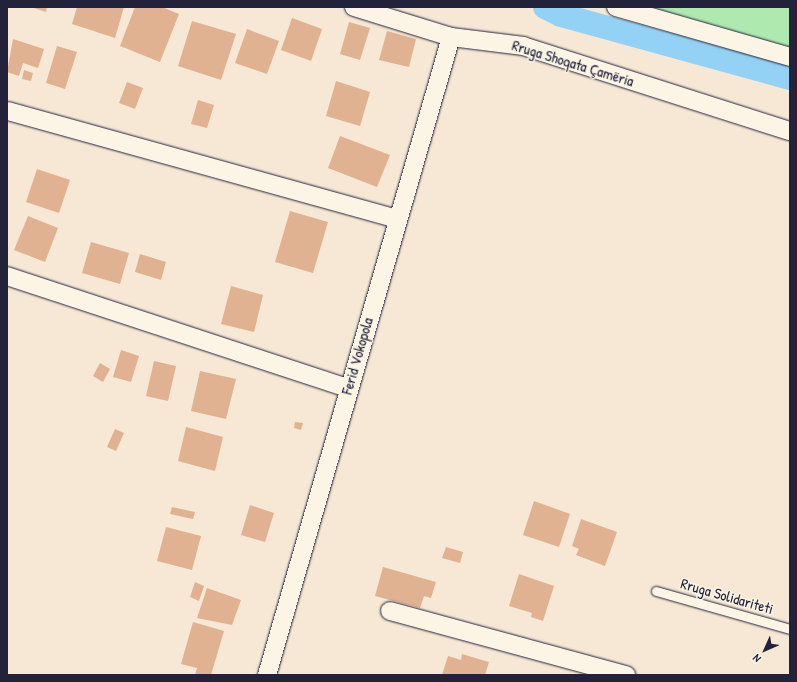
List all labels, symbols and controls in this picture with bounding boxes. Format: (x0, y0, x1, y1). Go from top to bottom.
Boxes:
street label: Rruga Shoqata Çamëria (510, 36, 636, 90)
street label: Ferid Vokopola (337, 315, 377, 397)
street label: Rruga Solidariteti (679, 574, 775, 618)
north arrow (745, 630, 785, 670)
text: N (749, 651, 764, 666)

